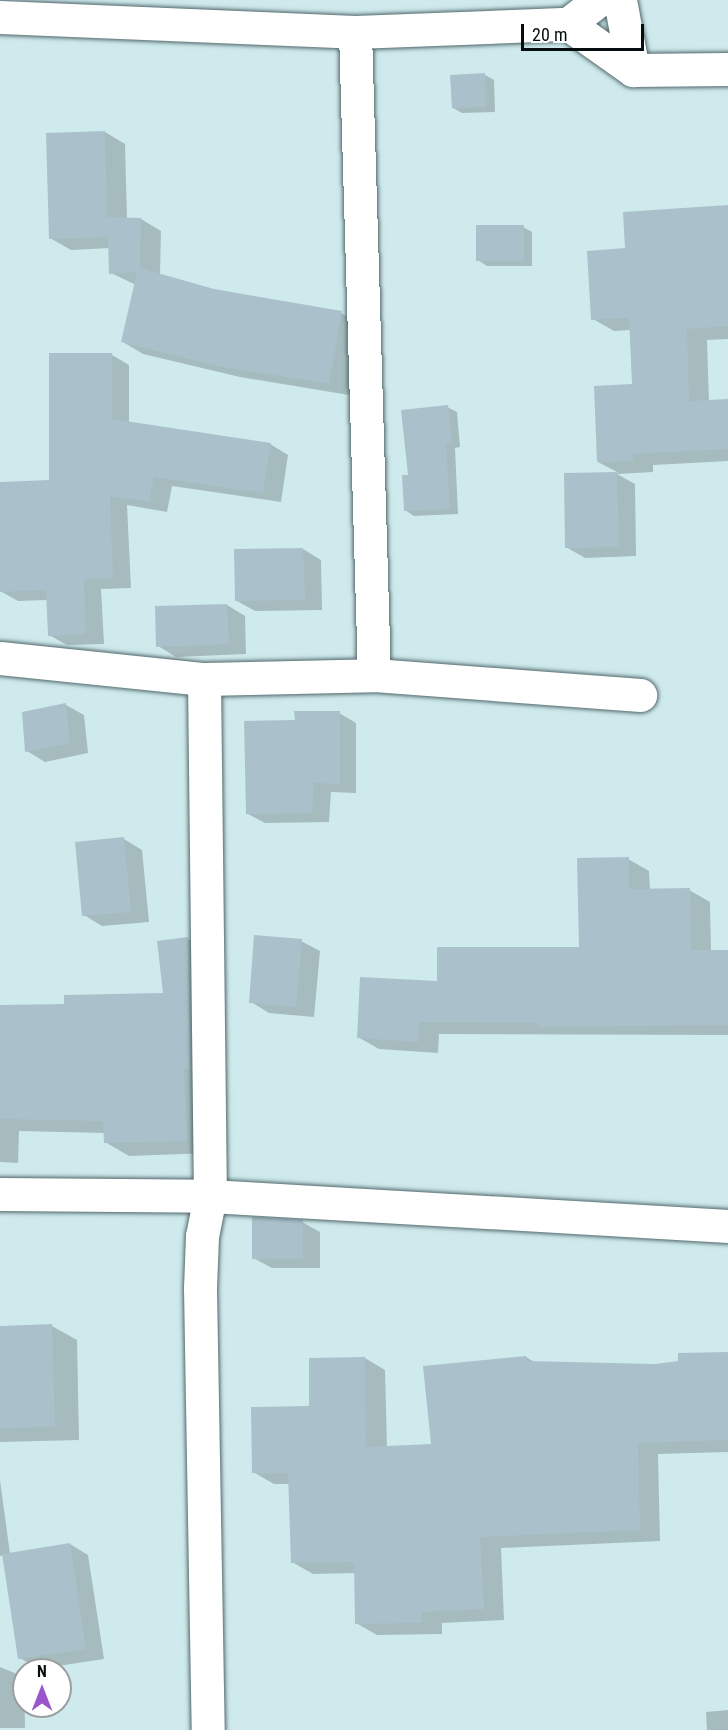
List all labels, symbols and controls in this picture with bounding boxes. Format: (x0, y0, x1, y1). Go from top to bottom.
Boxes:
scale bar (524, 12, 647, 50)
text: 20 m (532, 24, 567, 45)
north arrow (12, 1658, 72, 1718)
text: N (37, 1662, 47, 1681)

